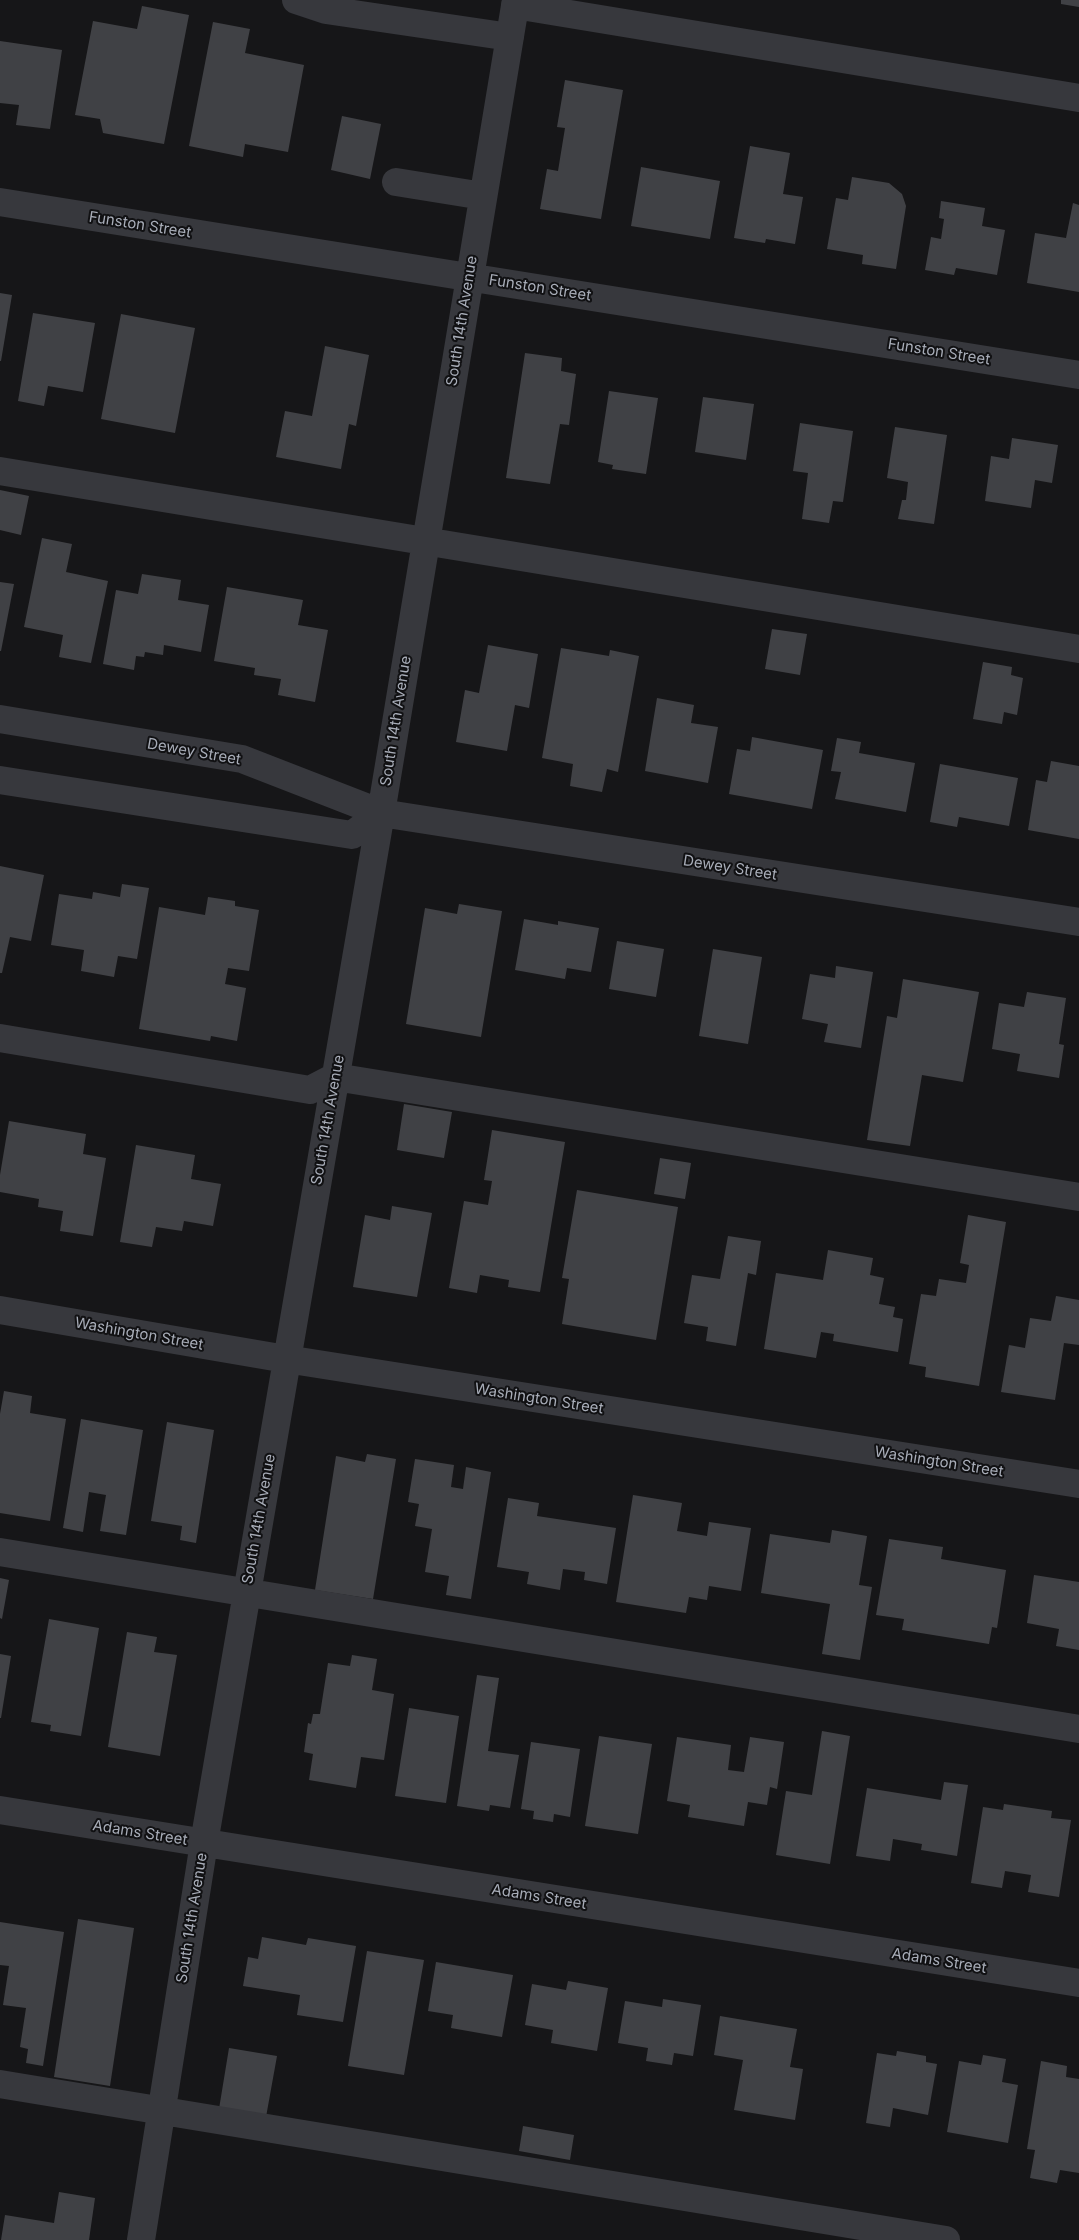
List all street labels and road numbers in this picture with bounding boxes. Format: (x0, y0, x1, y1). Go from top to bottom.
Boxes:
street label: Funston Street (88, 208, 192, 242)
street label: South 14th Avenue (443, 254, 481, 388)
street label: Funston Street (488, 271, 592, 305)
street label: Funston Street (887, 335, 991, 369)
street label: South 14th Avenue (377, 654, 415, 788)
street label: Dewey Street (146, 735, 242, 769)
street label: Dewey Street (682, 852, 778, 884)
street label: South 14th Avenue (308, 1053, 348, 1187)
street label: Washington Street (73, 1314, 205, 1354)
street label: Washington Street (473, 1380, 605, 1418)
street label: Washington Street (873, 1443, 1005, 1481)
street label: South 14th Avenue (239, 1452, 279, 1586)
street label: Adams Street (91, 1817, 189, 1849)
street label: South 14th Avenue (173, 1851, 211, 1985)
street label: Adams Street (490, 1881, 588, 1913)
street label: Adams Street (890, 1945, 988, 1977)

